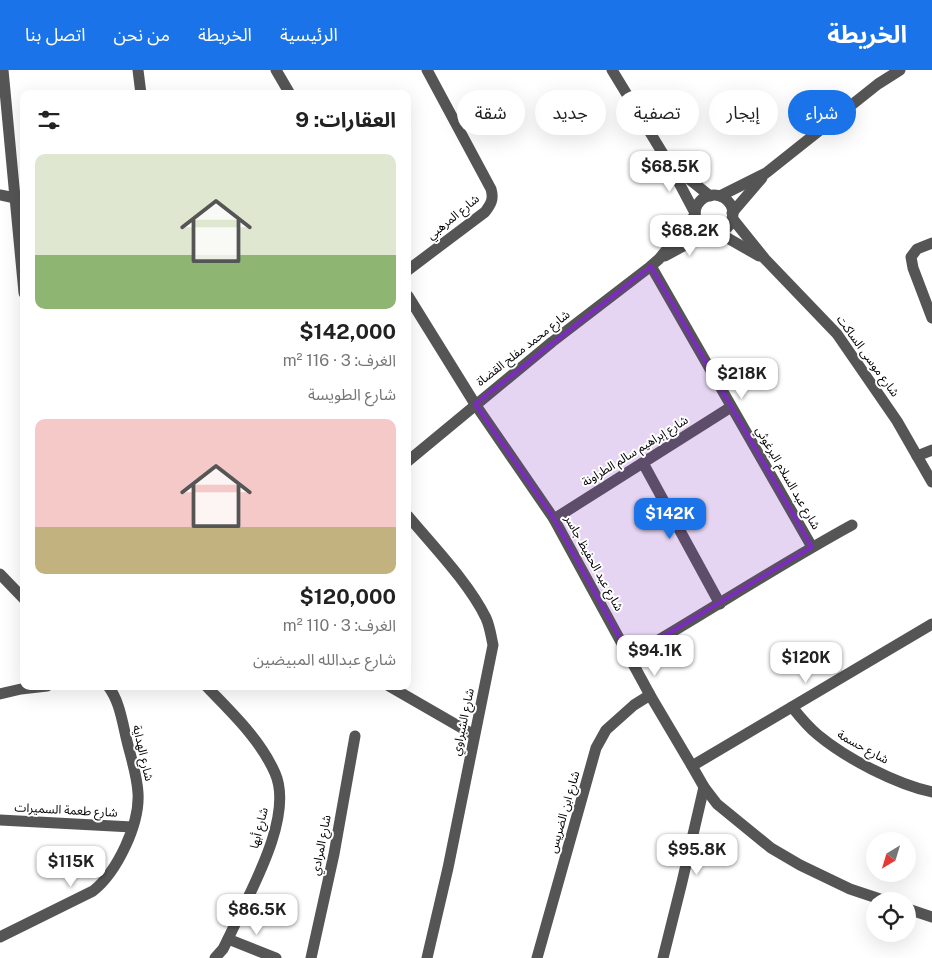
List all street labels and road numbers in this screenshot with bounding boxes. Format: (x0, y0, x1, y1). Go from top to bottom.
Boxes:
street label: شارع المرهبي (424, 192, 484, 245)
street label: شارع محمد مفلح القضاة (474, 307, 574, 390)
street label: شارع موسى الساكت (832, 313, 902, 401)
street label: شارع إبراهيم سالم الطراونة (579, 413, 692, 491)
street label: شارع عبد السلام البرغوثي (750, 424, 823, 533)
street label: شارع عبد الحفيظ جاسر (560, 512, 626, 614)
street label: شارع الشبراوي (449, 687, 480, 757)
street label: شارع الهداية (128, 724, 156, 783)
street label: شارع حسمة (834, 727, 891, 769)
street label: شارع ابن الضريس (546, 769, 584, 855)
street label: شارع طعمة السميرات (14, 800, 118, 822)
street label: شارع أبها (247, 806, 273, 851)
street label: شارع المرادي (308, 814, 336, 877)

